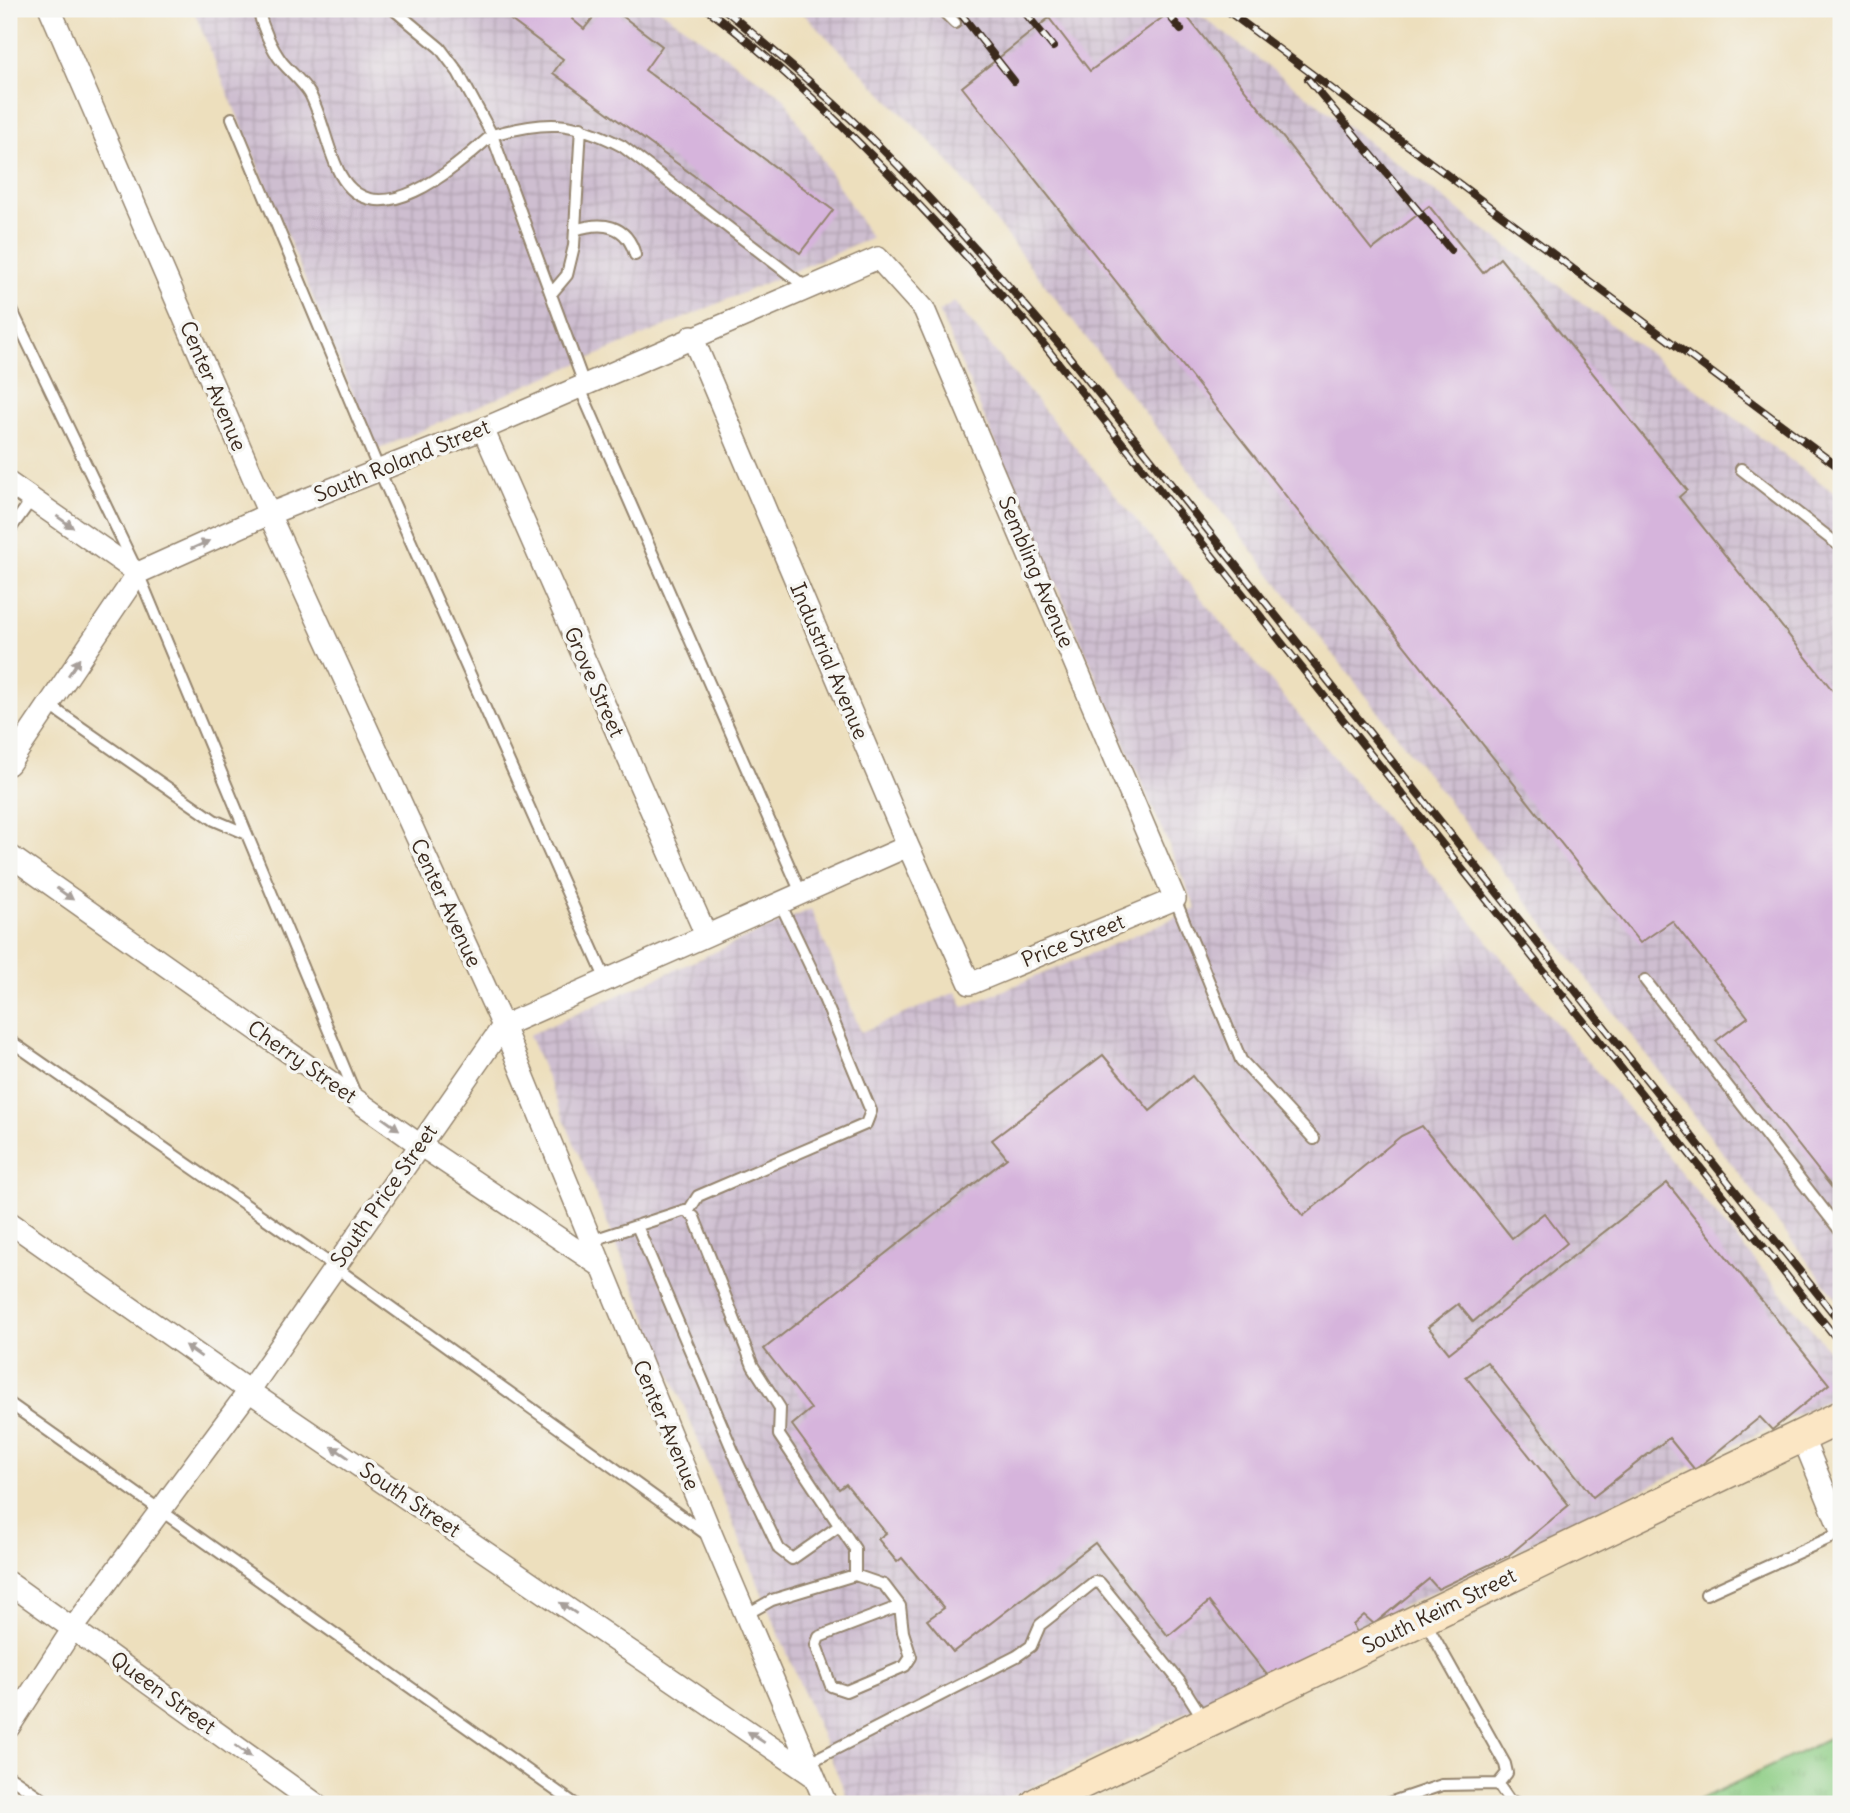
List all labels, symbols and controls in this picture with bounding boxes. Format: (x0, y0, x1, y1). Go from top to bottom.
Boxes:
street label: Center Avenue (174, 317, 253, 455)
street label: South Roland Street (310, 413, 494, 508)
street label: Sembling Avenue (992, 492, 1080, 651)
one-way arrow (56, 515, 74, 529)
one-way arrow (190, 539, 210, 551)
street label: Industrial Avenue (784, 578, 875, 743)
street label: Grove Street (558, 622, 631, 741)
one-way arrow (68, 657, 81, 677)
street label: Center Avenue (405, 834, 488, 971)
one-way arrow (56, 887, 74, 901)
street label: Price Street (1017, 908, 1128, 973)
street label: Cherry Street (242, 1014, 362, 1109)
one-way arrow (382, 1117, 400, 1131)
street label: South Price Street (324, 1119, 443, 1272)
one-way arrow (184, 1344, 202, 1358)
street label: Center Avenue (627, 1356, 706, 1494)
one-way arrow (331, 1445, 349, 1459)
street label: South Street (355, 1456, 466, 1543)
street label: South Keim Street (1357, 1562, 1520, 1659)
one-way arrow (559, 1601, 577, 1615)
street label: Queen Street (105, 1645, 221, 1740)
one-way arrow (746, 1730, 766, 1743)
one-way arrow (234, 1744, 252, 1758)

